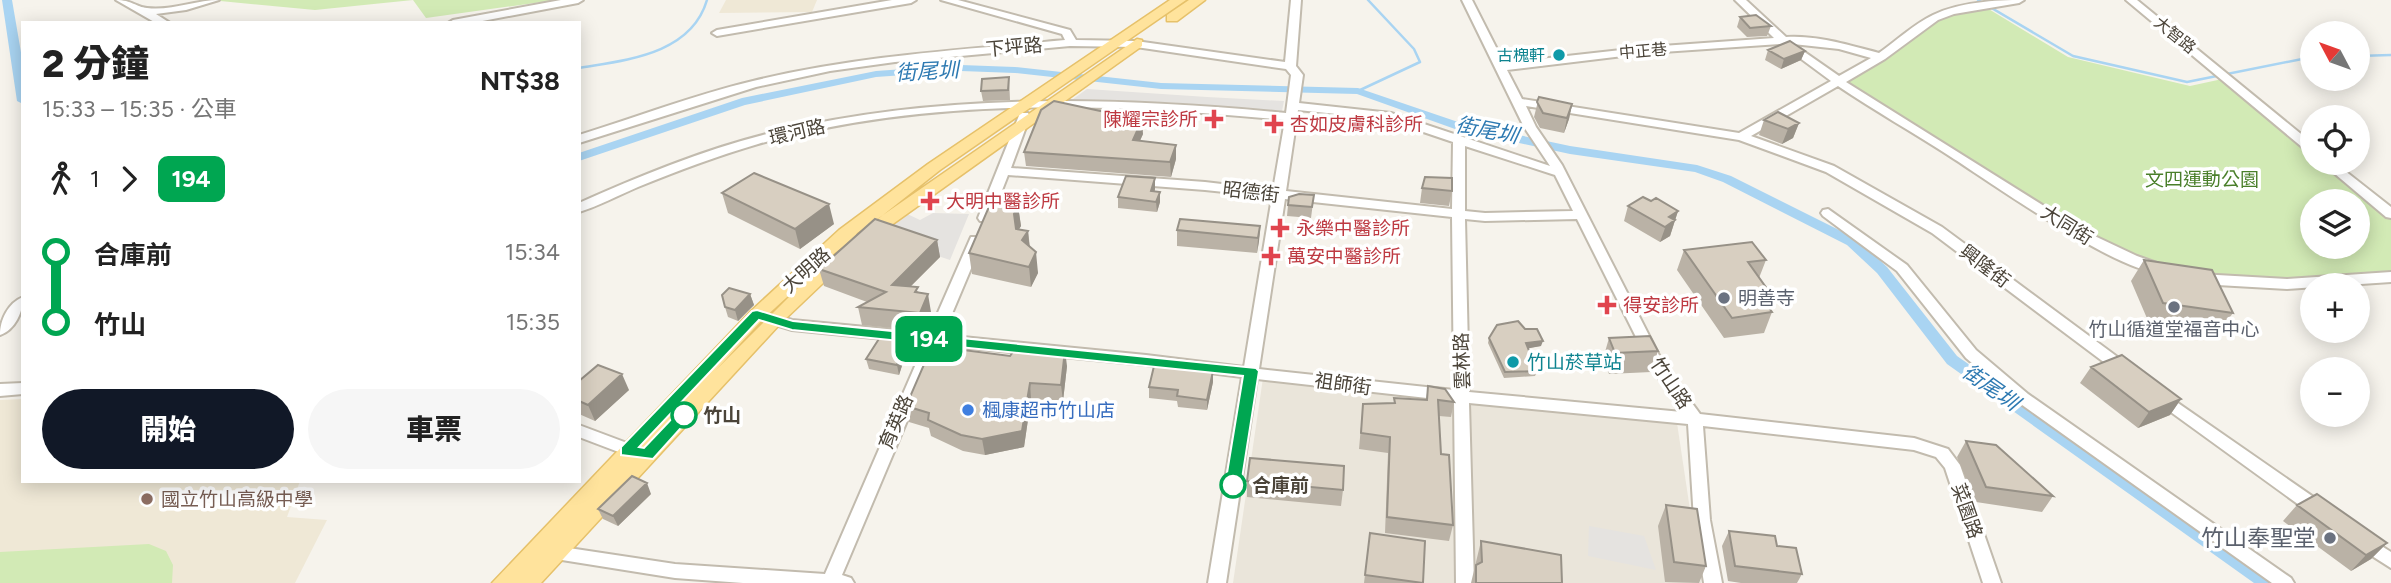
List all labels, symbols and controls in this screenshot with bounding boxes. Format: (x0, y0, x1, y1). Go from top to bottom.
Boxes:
street label: 大智路 (2150, 13, 2200, 57)
north arrow (2300, 21, 2370, 91)
map controls (2300, 21, 2370, 427)
street label: 下坪路 (985, 33, 1043, 61)
street label: 中正巷 (1618, 39, 1668, 63)
text: 2 分鐘 (42, 41, 149, 87)
place label: 古槐軒 (1497, 46, 1545, 65)
marker: 古槐軒 (1551, 47, 1567, 63)
water label: 街尾圳 (895, 57, 962, 85)
text: NT$38 (480, 65, 560, 97)
text: 15:33 – 15:35 · 公車 (42, 95, 237, 123)
button: locate (2300, 105, 2370, 175)
place label: 陳耀宗診所 (1103, 108, 1198, 131)
marker: 陳耀宗診所 (1204, 109, 1224, 129)
water label: 街尾圳 (1454, 112, 1523, 149)
place label: 杏如皮膚科診所 (1290, 113, 1423, 136)
street label: 環河路 (767, 114, 827, 150)
marker: 杏如皮膚科診所 (1264, 114, 1284, 134)
icon: walk (42, 160, 80, 198)
icon: forward (110, 160, 148, 198)
text: 194 (172, 164, 211, 193)
text: 1 (90, 165, 100, 193)
park label: 文四運動公園 (2145, 168, 2259, 191)
street label: 昭德街 (1221, 177, 1281, 207)
button: layers (2300, 189, 2370, 259)
place label: 大明中醫診所 (946, 190, 1060, 213)
marker: 大明中醫診所 (920, 191, 940, 211)
street label: 大同街 (2037, 200, 2097, 250)
place label: 永樂中醫診所 (1296, 217, 1410, 240)
marker: 永樂中醫診所 (1270, 218, 1290, 238)
text: 15:34 (505, 238, 560, 266)
text: 合庫前 (94, 239, 172, 271)
street label: 興隆街 (1955, 240, 2015, 292)
street label: 大明路 (777, 242, 835, 298)
place label: 萬安中醫診所 (1287, 245, 1401, 268)
marker: 萬安中醫診所 (1261, 246, 1281, 266)
button: + (2300, 273, 2370, 343)
place label: 明善寺 (1738, 287, 1795, 310)
marker: 明善寺 (1716, 290, 1732, 306)
place label: 得安診所 (1623, 294, 1699, 317)
marker: 得安診所 (1597, 295, 1617, 315)
marker: 竹山循道堂福音中心 (2166, 299, 2182, 315)
text: 15:35 (506, 308, 560, 336)
text: 竹山 (94, 309, 146, 341)
line badge: 194 (889, 316, 969, 362)
place label: 竹山循道堂福音中心 (2088, 318, 2260, 341)
text: 194 (909, 324, 949, 353)
street label: 雲林路 (1450, 332, 1474, 390)
place label: 竹山菸草站 (1527, 351, 1622, 374)
street label: 竹山路 (1646, 353, 1696, 413)
marker: 竹山菸草站 (1505, 354, 1521, 370)
button: − (2300, 357, 2370, 427)
water label: 街尾圳 (1958, 359, 2026, 417)
street label: 祖師街 (1313, 369, 1373, 399)
button: 開始 (42, 389, 294, 469)
button: 車票 (308, 389, 560, 469)
street label: 育英路 (874, 391, 918, 453)
place label: 楓康超市竹山店 (982, 399, 1115, 422)
marker: 竹山 (671, 402, 697, 428)
marker: 楓康超市竹山店 (960, 402, 976, 418)
place label: 竹山 (703, 404, 741, 427)
marker: 合庫前 (1220, 472, 1246, 498)
place label: 合庫前 (1252, 474, 1309, 497)
street label: 菜園路 (1947, 480, 1987, 542)
place label: 國立竹山高級中學 (161, 488, 313, 511)
marker: 國立竹山高級中學 (139, 491, 155, 507)
place label: 竹山奉聖堂 (2201, 524, 2316, 552)
marker: 竹山奉聖堂 (2322, 530, 2338, 546)

